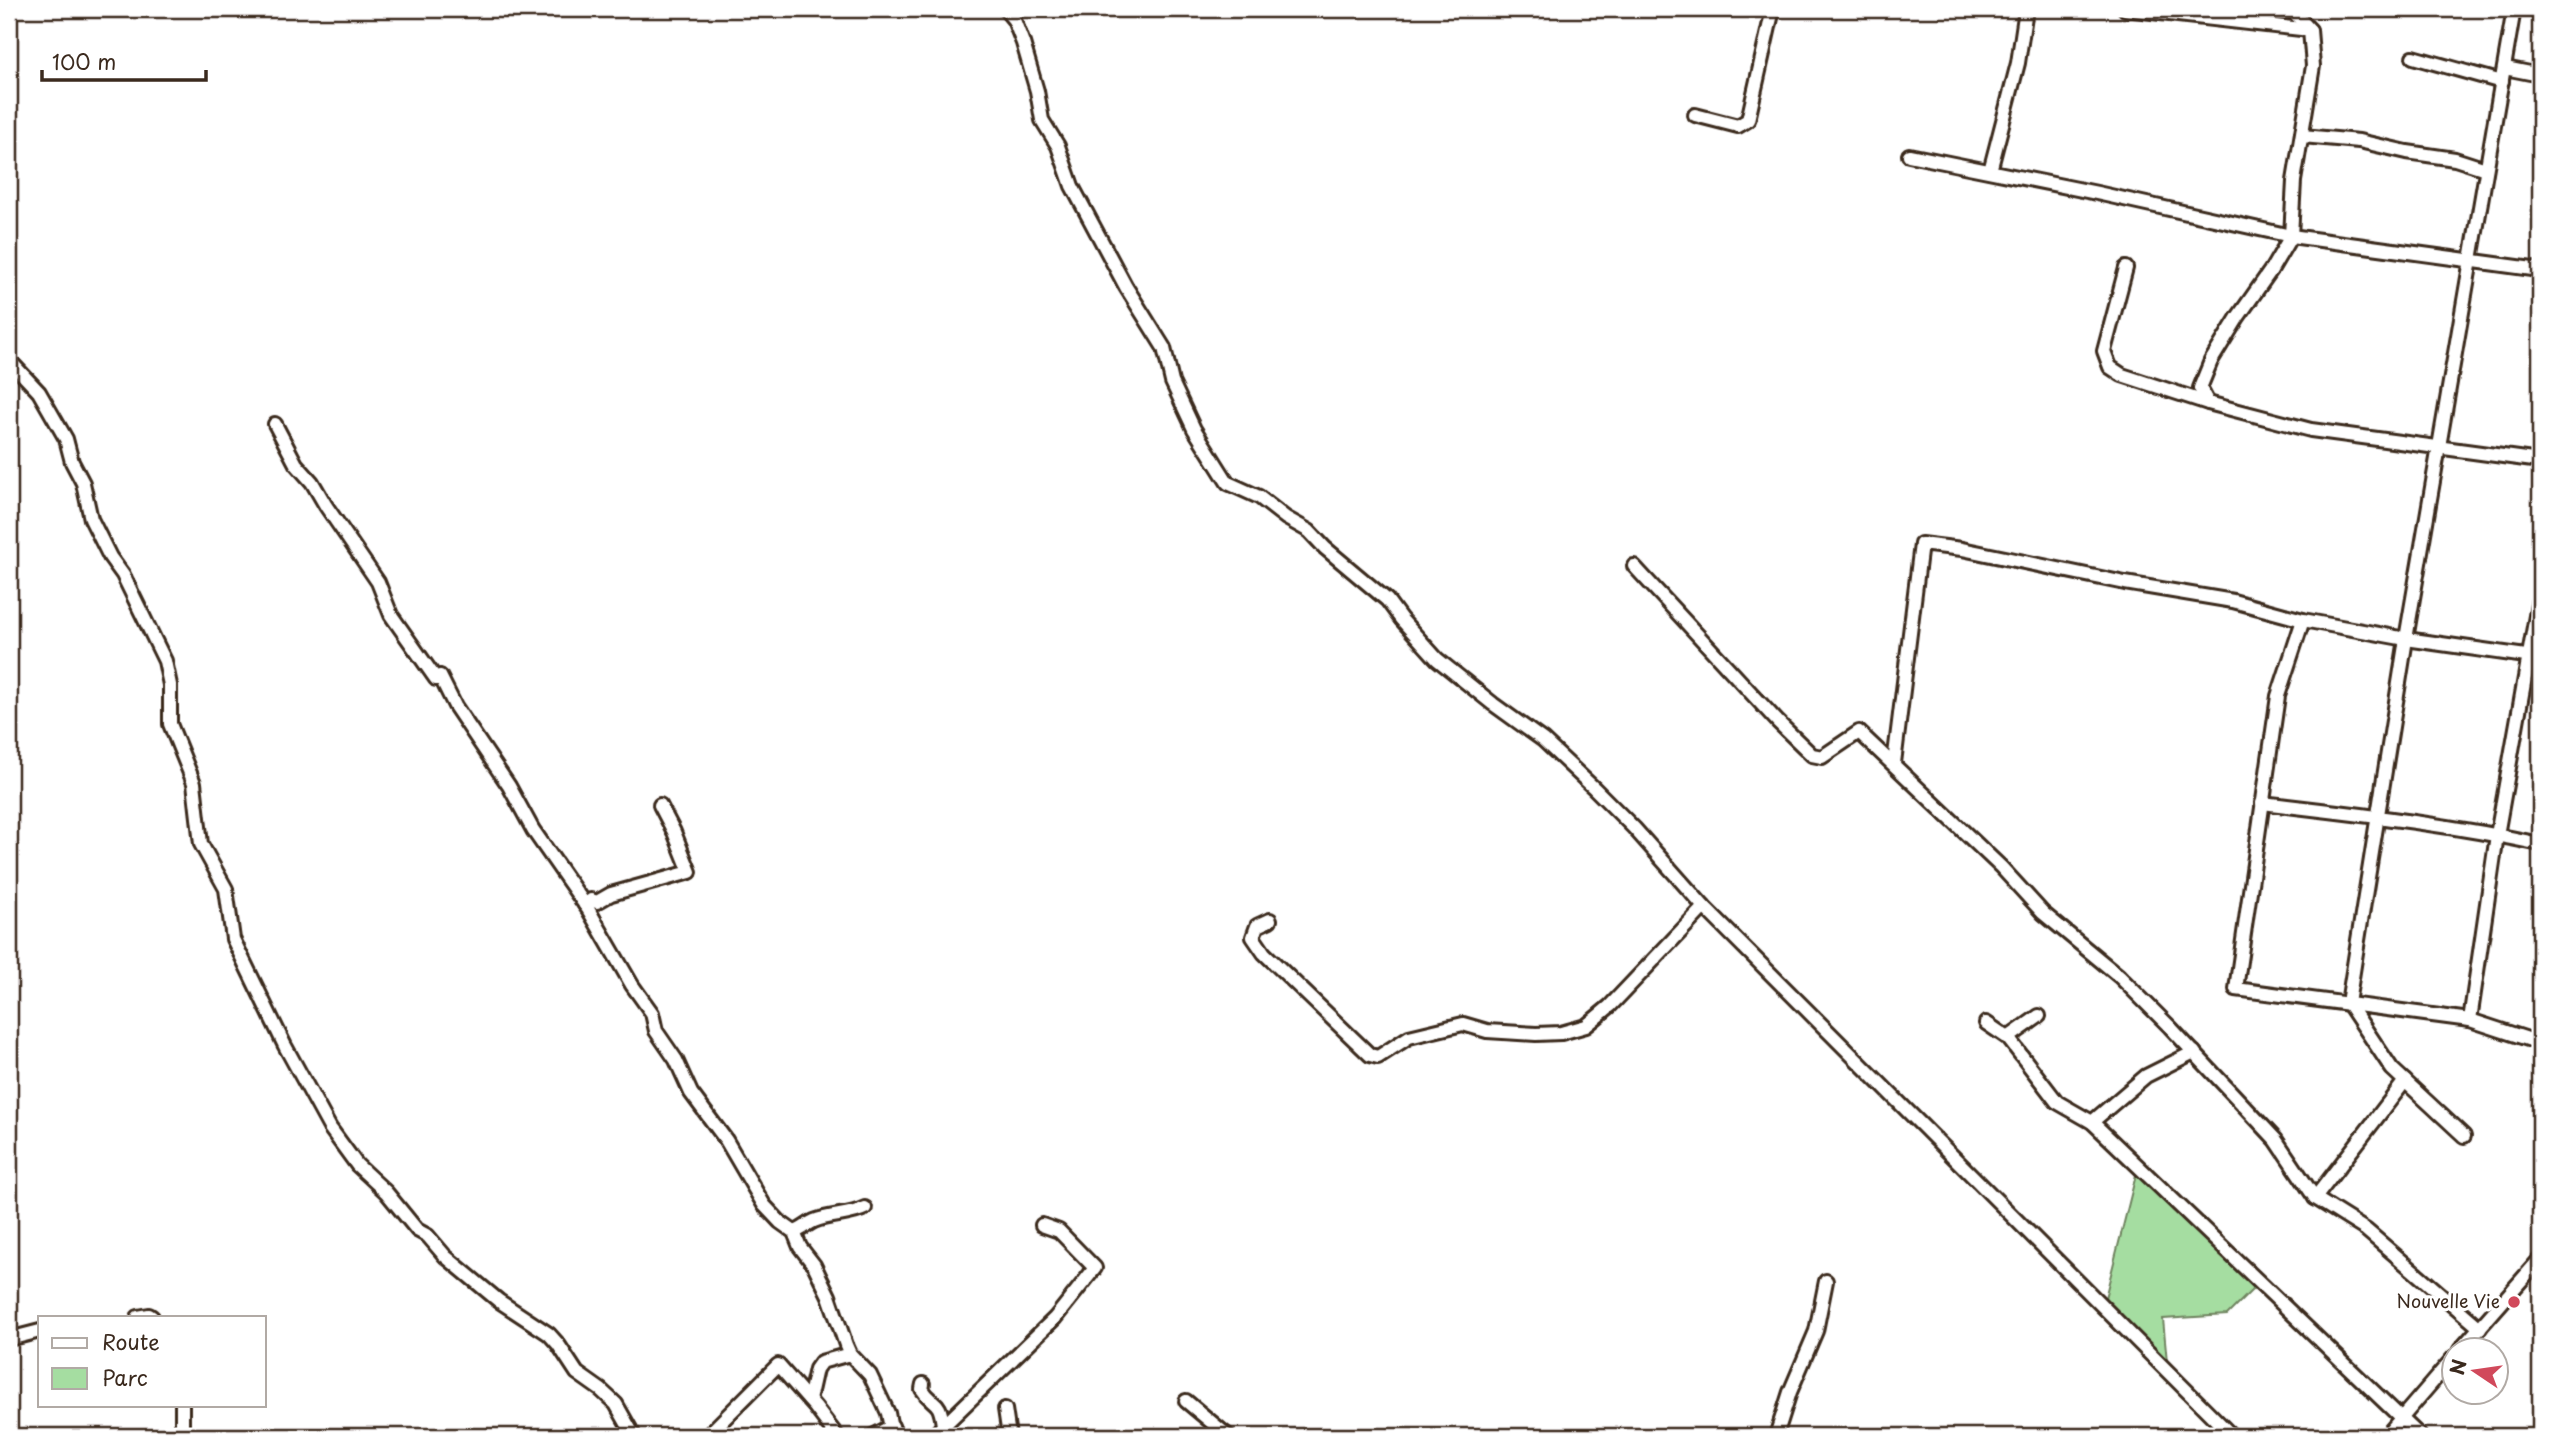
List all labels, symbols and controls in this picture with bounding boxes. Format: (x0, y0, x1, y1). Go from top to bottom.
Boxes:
scale bar (42, 38, 206, 82)
text: 100 m (52, 45, 116, 77)
place label: Nouvelle Vie (2396, 1287, 2500, 1314)
marker: Nouvelle Vie (2506, 1294, 2522, 1310)
legend (38, 1316, 266, 1406)
text: Route (102, 1325, 160, 1357)
north arrow (2440, 1336, 2510, 1406)
text: N (2442, 1356, 2473, 1377)
text: Parc (102, 1361, 148, 1393)

